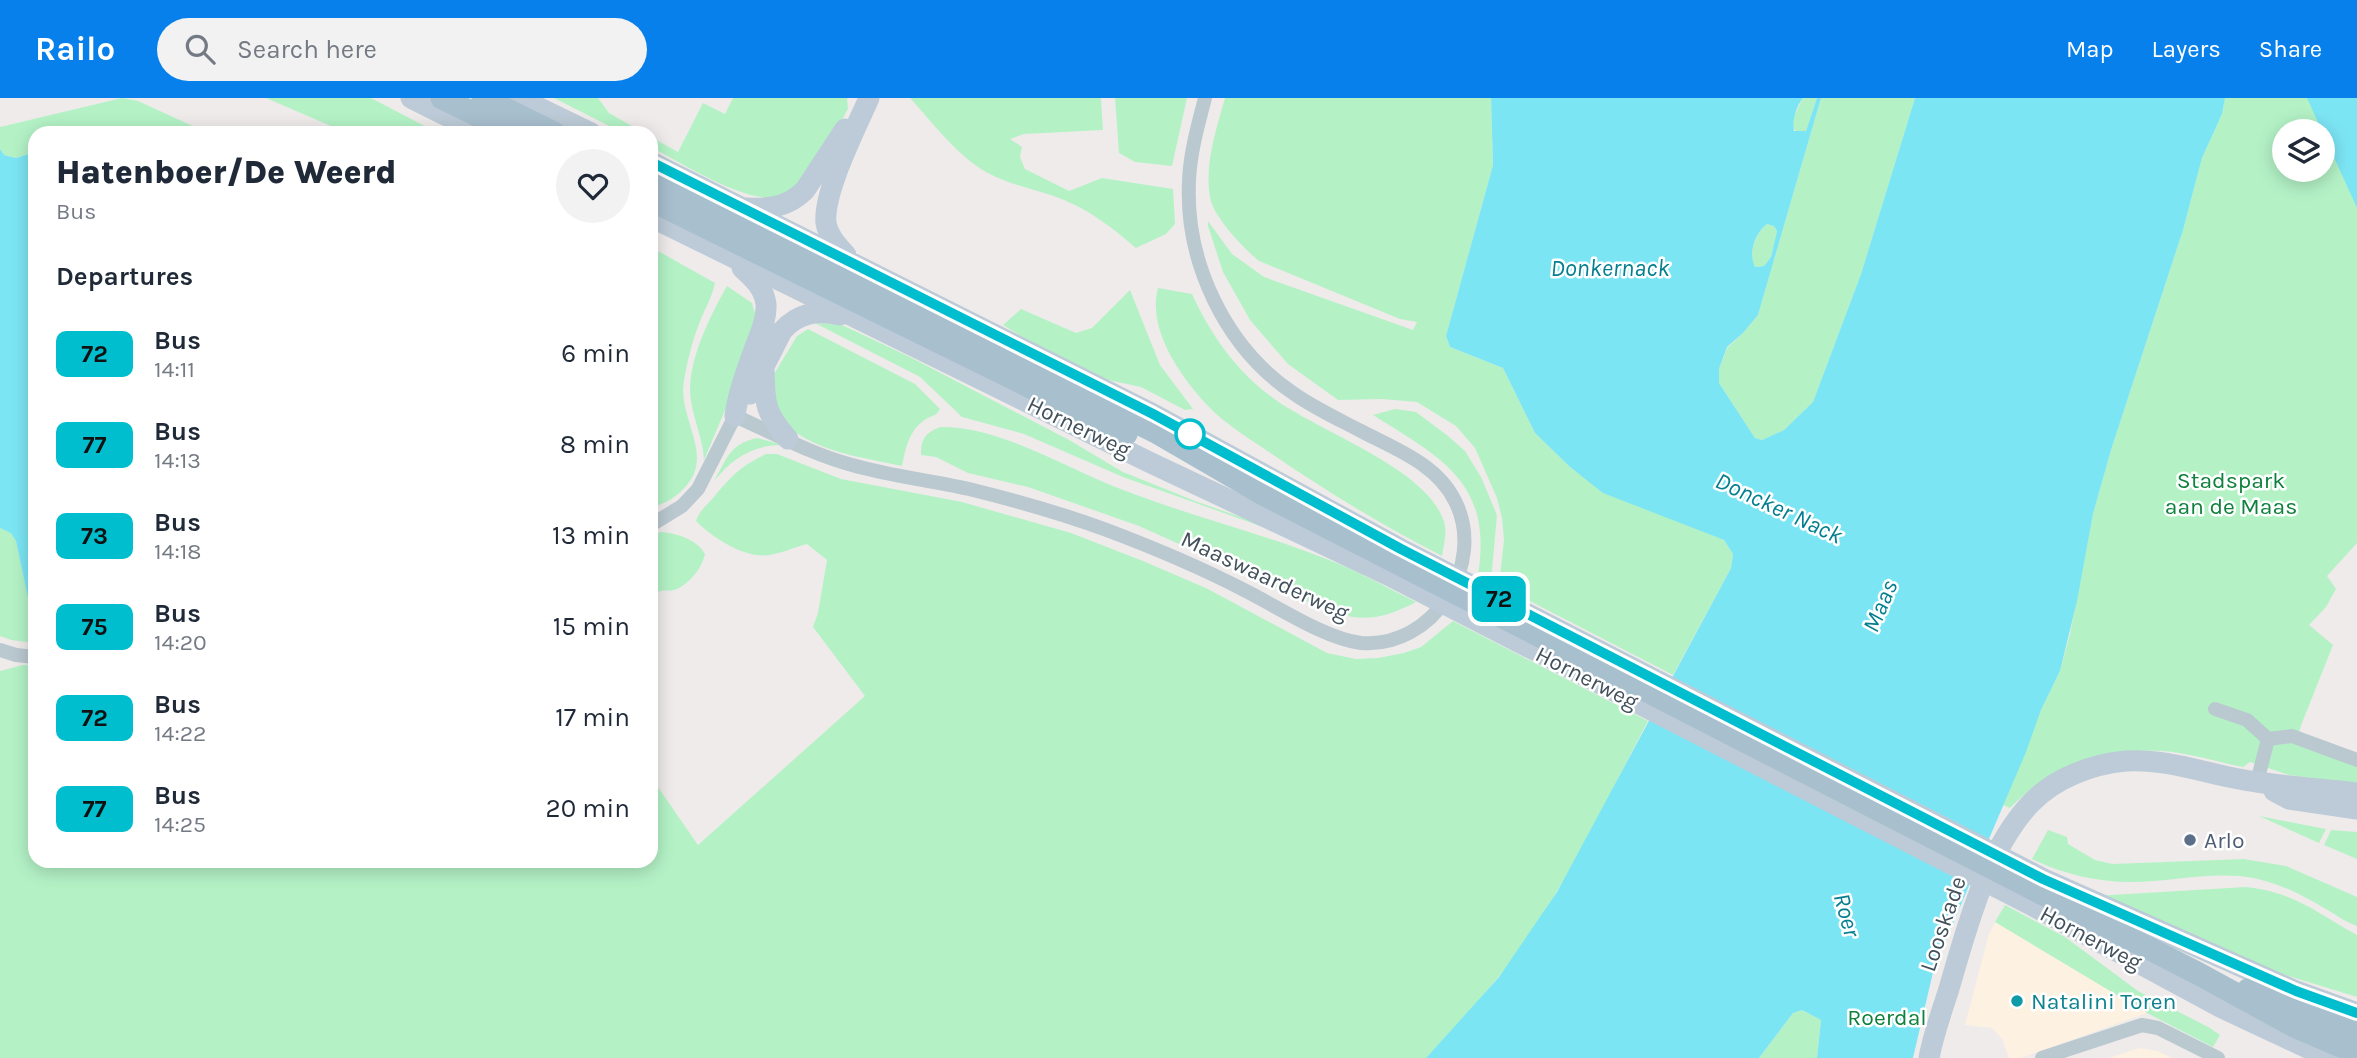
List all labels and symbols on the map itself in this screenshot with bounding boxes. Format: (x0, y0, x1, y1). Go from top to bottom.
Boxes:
water label: Donkernack (1550, 254, 1670, 282)
street label: Hornerweg (1023, 390, 1135, 464)
unlabelled marker (1175, 419, 1205, 449)
water label: Doncker Nack (1711, 466, 1848, 550)
park label: Stadspark aan de Maas (2165, 467, 2297, 520)
street label: Maaswaarderweg (1177, 525, 1353, 627)
line badge: 72 (1468, 576, 1530, 622)
water label: Maas (1857, 576, 1903, 636)
street label: Hornerweg (1531, 641, 1643, 715)
place label: Arlo (2204, 827, 2245, 854)
marker: Arlo (2182, 832, 2198, 848)
street label: Looskade (1914, 873, 1972, 975)
water label: Roer (1828, 890, 1866, 941)
street label: Hornerweg (2035, 900, 2147, 976)
place label: Natalini Toren (2031, 988, 2176, 1015)
marker: Natalini Toren (2009, 993, 2025, 1009)
park label: Roerdal (1847, 1004, 1927, 1031)

